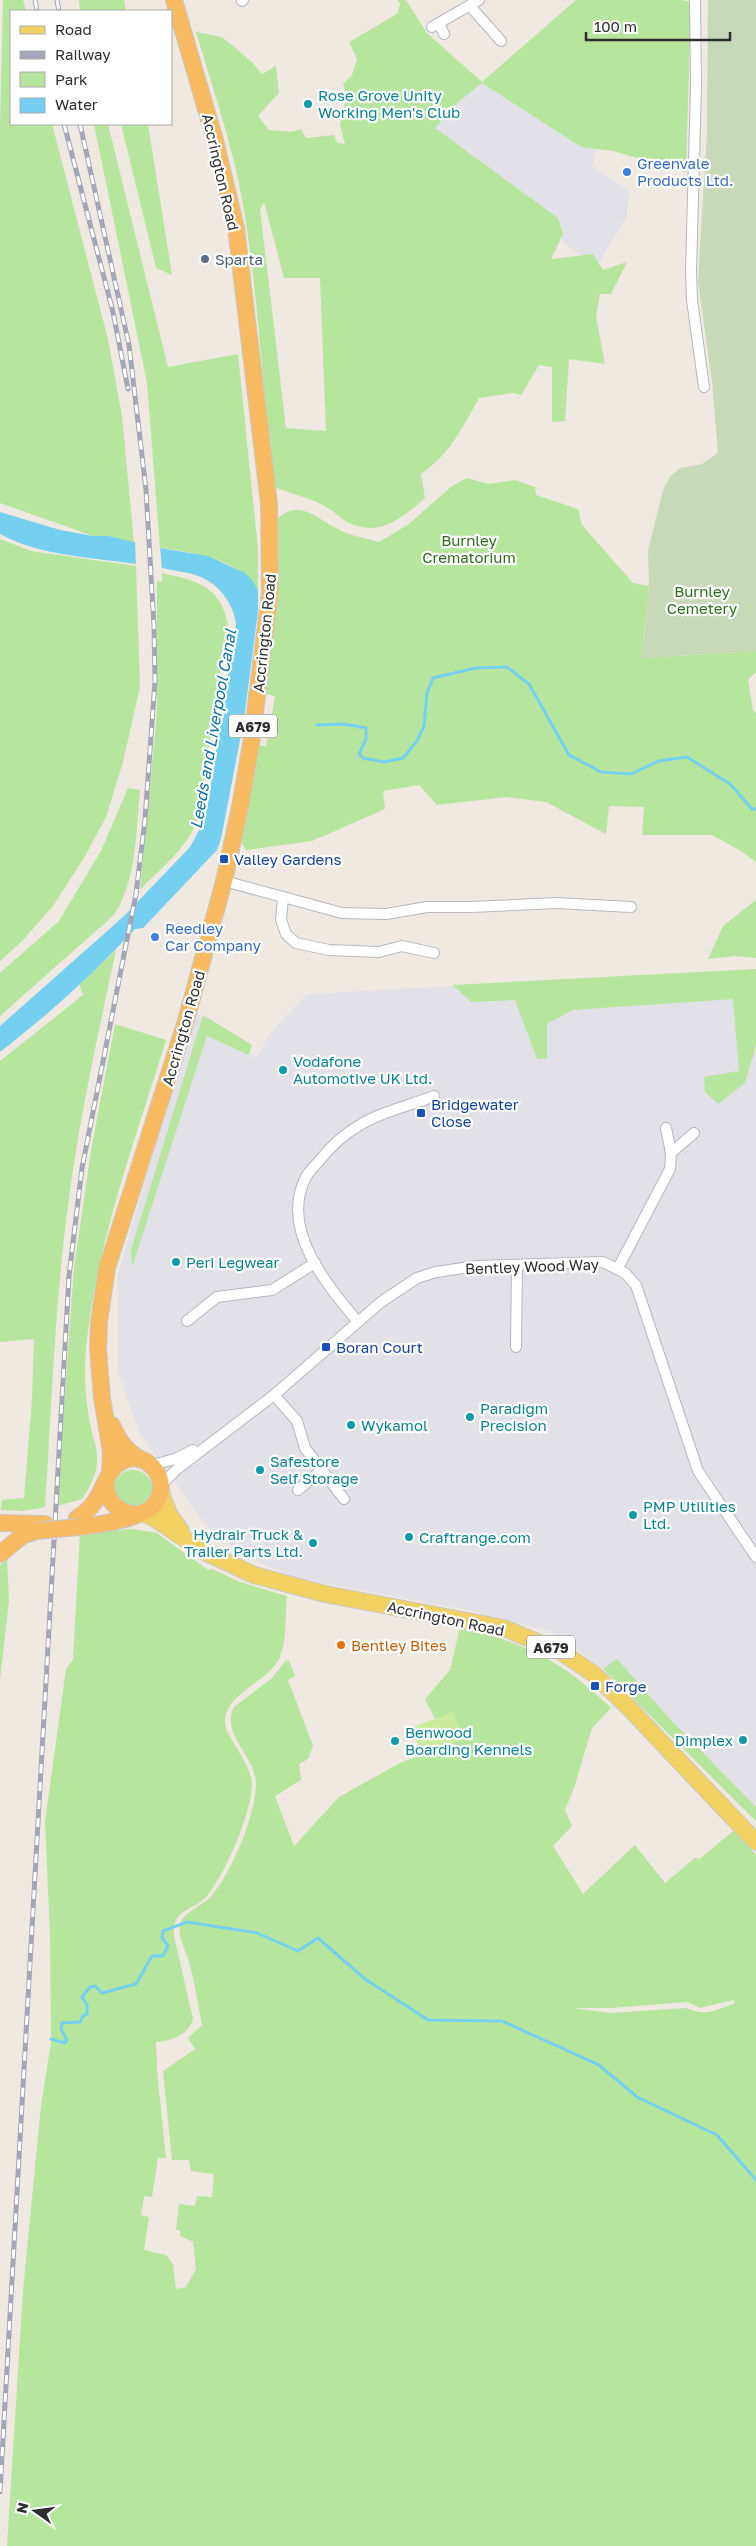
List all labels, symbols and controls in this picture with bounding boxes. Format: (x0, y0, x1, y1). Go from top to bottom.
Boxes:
legend (10, 10, 172, 125)
scale bar (586, 10, 730, 42)
text: 100 m (594, 17, 637, 35)
text: Road (55, 20, 92, 38)
text: Railway (55, 45, 111, 63)
text: Park (55, 70, 88, 88)
place label: Rose Grove Unity Working Men's Club (318, 86, 460, 121)
text: Water (55, 95, 98, 113)
marker: Rose Grove Unity Working Men's Club (302, 98, 314, 110)
street label: Accrington Road (199, 112, 243, 232)
place label: Greenvale Products Ltd. (637, 154, 734, 189)
marker: Greenvale Products Ltd. (621, 166, 633, 178)
place label: Sparta (215, 250, 263, 268)
marker: Sparta (199, 253, 211, 265)
park label: Burnley Crematorium (422, 531, 516, 566)
street label: Accrington Road (249, 573, 279, 693)
park label: Burnley Cemetery (667, 582, 738, 617)
water label: Leeds and Liverpool Canal (186, 627, 241, 830)
road number: A679 (229, 714, 277, 738)
place label: Valley Gardens (234, 850, 342, 868)
marker: Valley Gardens (218, 853, 230, 865)
place label: Reedley Car Company (165, 919, 261, 954)
marker: Reedley Car Company (149, 931, 161, 943)
street label: Accrington Road (158, 968, 208, 1088)
place label: Vodafone Automotive UK Ltd. (293, 1052, 433, 1087)
marker: Vodafone Automotive UK Ltd. (277, 1064, 289, 1076)
place label: Bridgewater Close (431, 1095, 519, 1130)
marker: Bridgewater Close (415, 1107, 427, 1119)
place label: Peri Legwear (186, 1253, 279, 1271)
street label: Bentley Wood Way (465, 1255, 600, 1277)
marker: Peri Legwear (170, 1256, 182, 1268)
place label: Boran Court (336, 1338, 423, 1356)
marker: Boran Court (320, 1341, 332, 1353)
place label: Paradigm Precision (480, 1399, 548, 1434)
marker: Paradigm Precision (464, 1411, 476, 1423)
place label: Wykamol (361, 1416, 428, 1434)
marker: Wykamol (345, 1419, 357, 1431)
place label: Safestore Self Storage (270, 1452, 359, 1487)
marker: Safestore Self Storage (254, 1464, 266, 1476)
place label: PMP Utilities Ltd. (643, 1497, 736, 1532)
marker: PMP Utilities Ltd. (627, 1509, 639, 1521)
place label: Hydrair Truck & Trailer Parts Ltd. (184, 1525, 303, 1560)
place label: Craftrange.com (419, 1528, 531, 1546)
marker: Craftrange.com (403, 1531, 415, 1543)
marker: Hydrair Truck & Trailer Parts Ltd. (307, 1537, 319, 1549)
street label: Accrington Road (386, 1597, 506, 1639)
road number: A679 (527, 1635, 575, 1658)
place label: Bentley Bites (351, 1636, 447, 1654)
marker: Bentley Bites (335, 1639, 347, 1651)
place label: Forge (605, 1677, 647, 1695)
marker: Forge (589, 1680, 601, 1692)
place label: Benwood Boarding Kennels (405, 1723, 532, 1758)
place label: Dimplex (675, 1731, 733, 1749)
marker: Dimplex (737, 1734, 749, 1746)
marker: Benwood Boarding Kennels (389, 1735, 401, 1747)
north arrow (10, 2486, 60, 2536)
text: N (12, 2501, 31, 2515)

